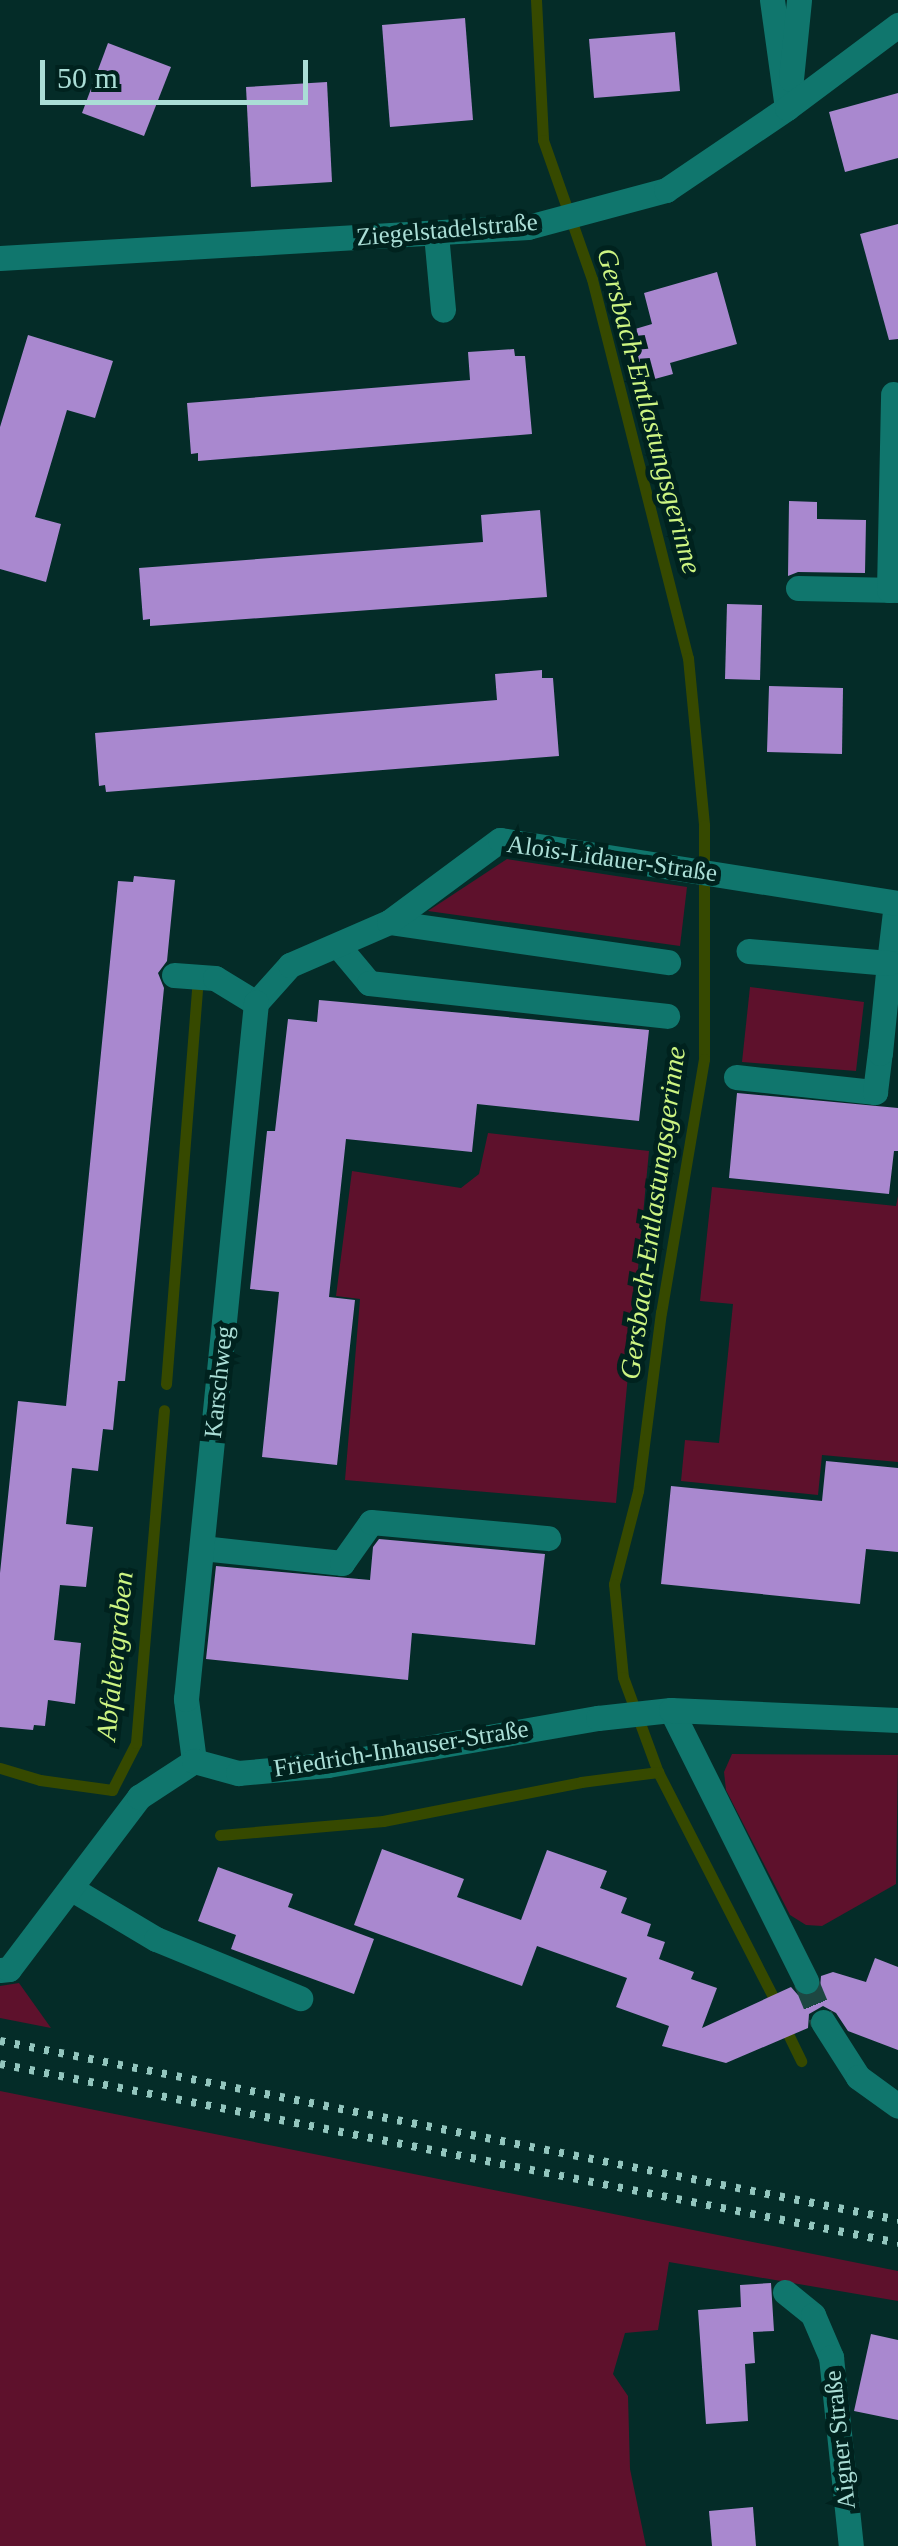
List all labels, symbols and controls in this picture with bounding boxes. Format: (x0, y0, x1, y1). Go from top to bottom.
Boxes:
scale bar (45, 40, 312, 102)
text: 50 m (57, 61, 118, 94)
street label: Ziegelstadelstraße (355, 207, 539, 253)
water label: Gersbach-Entlastungsgerinne (589, 244, 709, 578)
street label: Alois-Lidauer-Straße (505, 829, 719, 889)
water label: Gersbach-Entlastungsgerinne (613, 1044, 693, 1382)
street label: Karschweg (198, 1325, 240, 1439)
water label: Abfaltergraben (89, 1570, 141, 1742)
street label: Friedrich-Inhauser-Straße (271, 1714, 531, 1784)
street label: Aigner Straße (818, 2369, 862, 2511)

